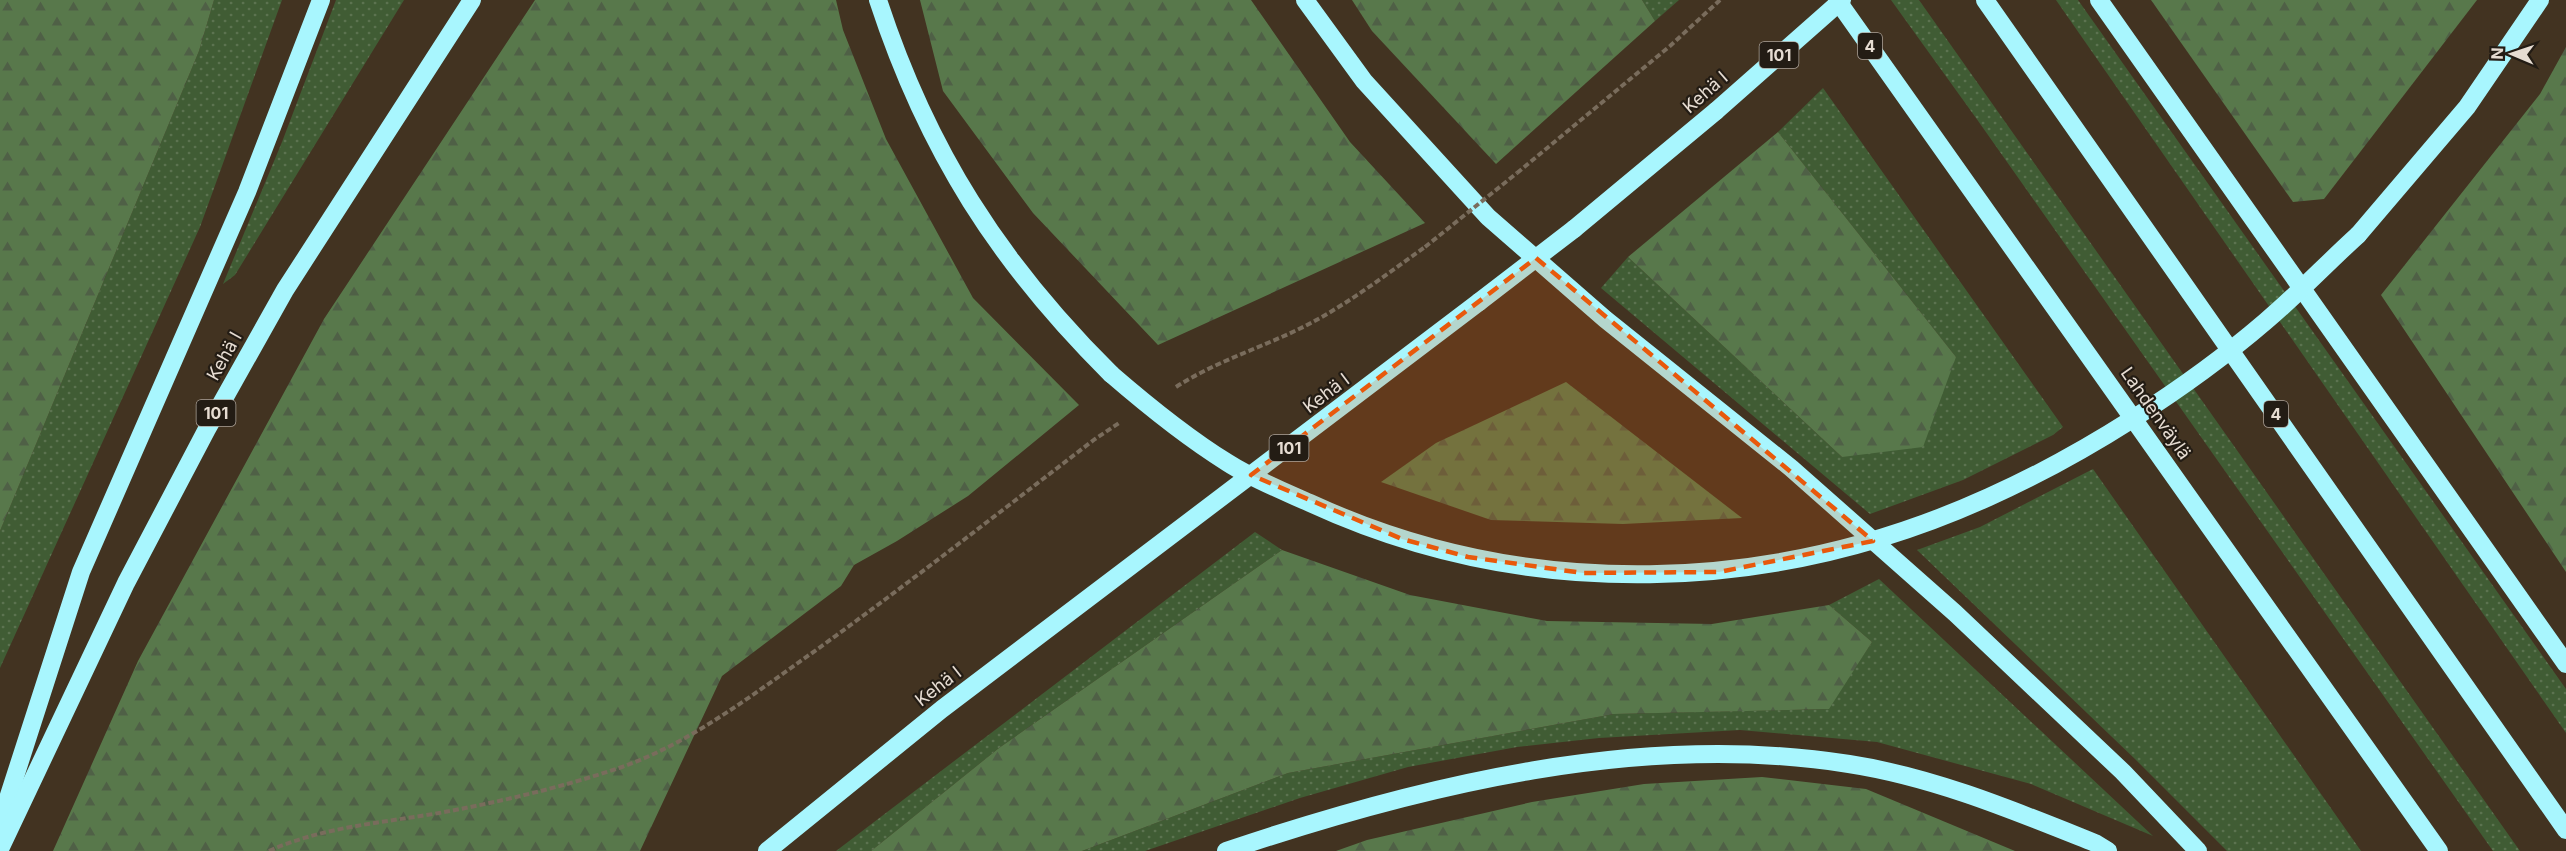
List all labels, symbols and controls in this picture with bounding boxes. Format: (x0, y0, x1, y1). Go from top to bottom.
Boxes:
north arrow (2482, 24, 2542, 84)
road number: 4 (1858, 33, 1882, 59)
road number: 101 (1760, 42, 1798, 68)
text: N (2487, 47, 2507, 60)
street label: Kehä I (1678, 67, 1732, 117)
street label: Kehä I (202, 328, 246, 384)
street label: Lahdenväylä (2117, 363, 2195, 463)
street label: Kehä I (1299, 369, 1353, 417)
road number: 101 (196, 400, 236, 426)
road number: 4 (2264, 401, 2288, 427)
road number: 101 (1270, 435, 1308, 461)
street label: Kehä I (911, 662, 965, 710)

